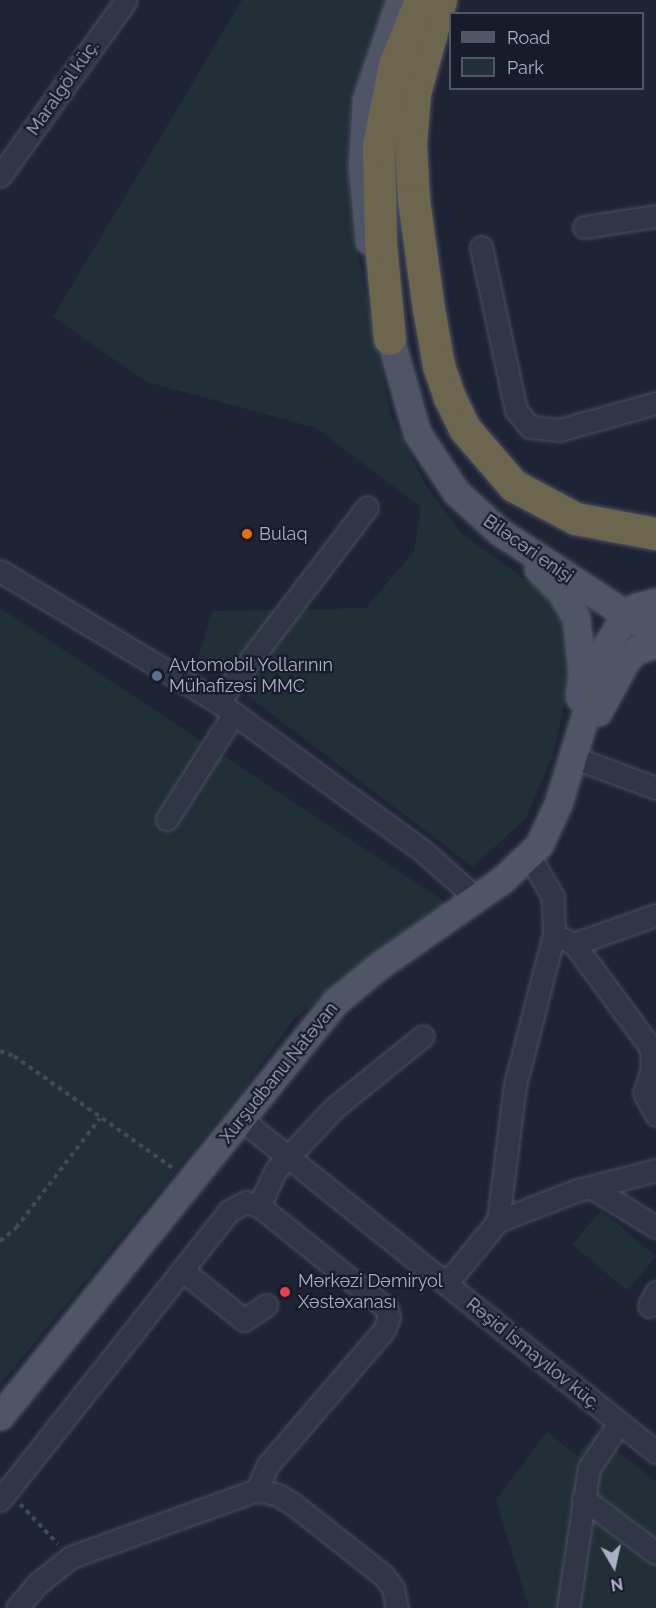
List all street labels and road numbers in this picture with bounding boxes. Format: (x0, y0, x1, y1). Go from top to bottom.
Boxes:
street label: Maralgöl küç. (22, 36, 104, 140)
street label: Biləcəri enişi (479, 510, 577, 588)
street label: Xurşudbanu Natəvan (216, 998, 342, 1148)
street label: Rəşid İsmayılov küç. (462, 1293, 604, 1415)

